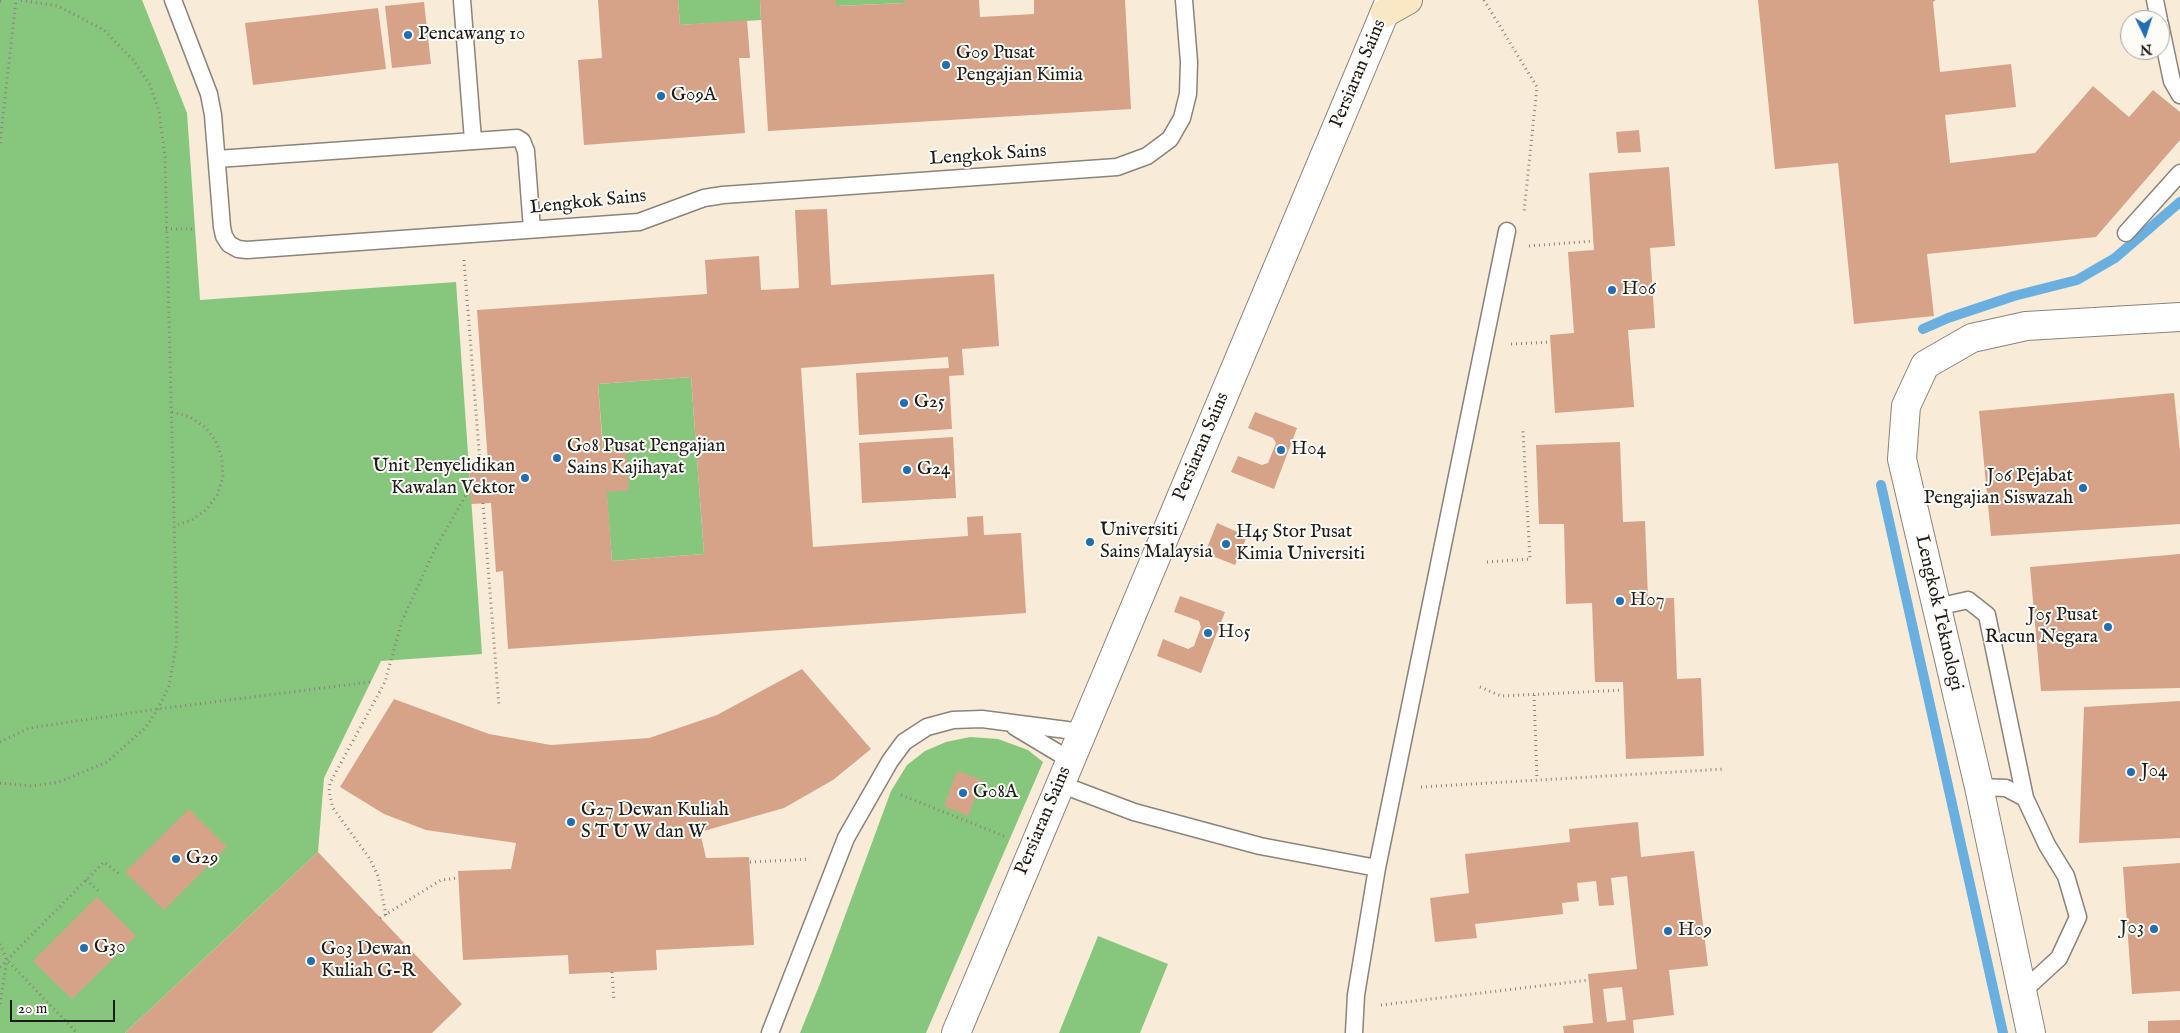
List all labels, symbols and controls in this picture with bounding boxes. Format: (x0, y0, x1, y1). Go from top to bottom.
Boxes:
north arrow (2120, 10, 2170, 60)
street label: Persiaran Sains (1326, 16, 1392, 132)
place label: Pencawang 10 (418, 24, 525, 46)
marker: Pencawang 10 (402, 29, 414, 41)
text: N (2139, 40, 2153, 58)
place label: G09 Pusat Pengajian Kimia (956, 43, 1083, 87)
marker: G09 Pusat Pengajian Kimia (940, 59, 952, 71)
place label: G09A (671, 85, 717, 107)
marker: G09A (655, 90, 667, 102)
street label: Lengkok Sains (929, 141, 1047, 171)
street label: Lengkok Sains (529, 186, 647, 220)
place label: H06 (1622, 279, 1656, 301)
marker: H06 (1606, 284, 1618, 296)
street label: Persiaran Sains (1169, 389, 1235, 505)
place label: G25 (914, 392, 945, 414)
marker: G25 (898, 397, 910, 409)
place label: G08 Pusat Pengajian Sains Kajihayat (567, 436, 725, 480)
place label: H04 (1291, 439, 1326, 461)
marker: H04 (1275, 444, 1287, 456)
marker: G08 Pusat Pengajian Sains Kajihayat (551, 452, 563, 464)
place label: Unit Penyelidikan Kawalan Vektor (372, 456, 515, 500)
place label: G24 (917, 459, 950, 481)
marker: G24 (901, 464, 913, 476)
place label: J06 Pejabat Pengajian Siswazah (1924, 466, 2073, 510)
marker: Unit Penyelidikan Kawalan Vektor (519, 472, 531, 484)
marker: J06 Pejabat Pengajian Siswazah (2077, 482, 2089, 494)
place label: Universiti Sains Malaysia (1100, 520, 1213, 564)
place label: H45 Stor Pusat Kimia Universiti (1236, 522, 1365, 566)
street label: Lengkok Teknologi (1909, 533, 1967, 693)
marker: Universiti Sains Malaysia (1084, 536, 1096, 548)
marker: H45 Stor Pusat Kimia Universiti (1220, 538, 1232, 550)
place label: H07 (1630, 590, 1665, 612)
marker: H07 (1614, 595, 1626, 607)
place label: J05 Pusat Racun Negara (1985, 605, 2098, 649)
marker: J05 Pusat Racun Negara (2102, 621, 2114, 633)
place label: H05 (1218, 622, 1251, 644)
marker: H05 (1202, 627, 1214, 639)
place label: J04 (2141, 761, 2167, 783)
street label: Persiaran Sains (1011, 763, 1077, 879)
marker: J04 (2125, 766, 2137, 778)
place label: G08A (973, 782, 1018, 804)
marker: G08A (957, 787, 969, 799)
place label: G27 Dewan Kuliah S T U W dan W (581, 800, 729, 844)
marker: G27 Dewan Kuliah S T U W dan W (565, 816, 577, 828)
place label: G29 (186, 848, 218, 870)
marker: G29 (170, 853, 182, 865)
place label: J03 (2120, 918, 2144, 940)
place label: H09 (1678, 920, 1712, 942)
marker: J03 (2148, 923, 2160, 935)
marker: H09 (1662, 925, 1674, 937)
place label: G30 (94, 937, 126, 959)
place label: G03 Dewan Kuliah G-R (321, 939, 416, 983)
marker: G30 (78, 942, 90, 954)
marker: G03 Dewan Kuliah G-R (305, 955, 317, 967)
scale bar (12, 990, 118, 1022)
text: 20 m (18, 999, 47, 1018)

